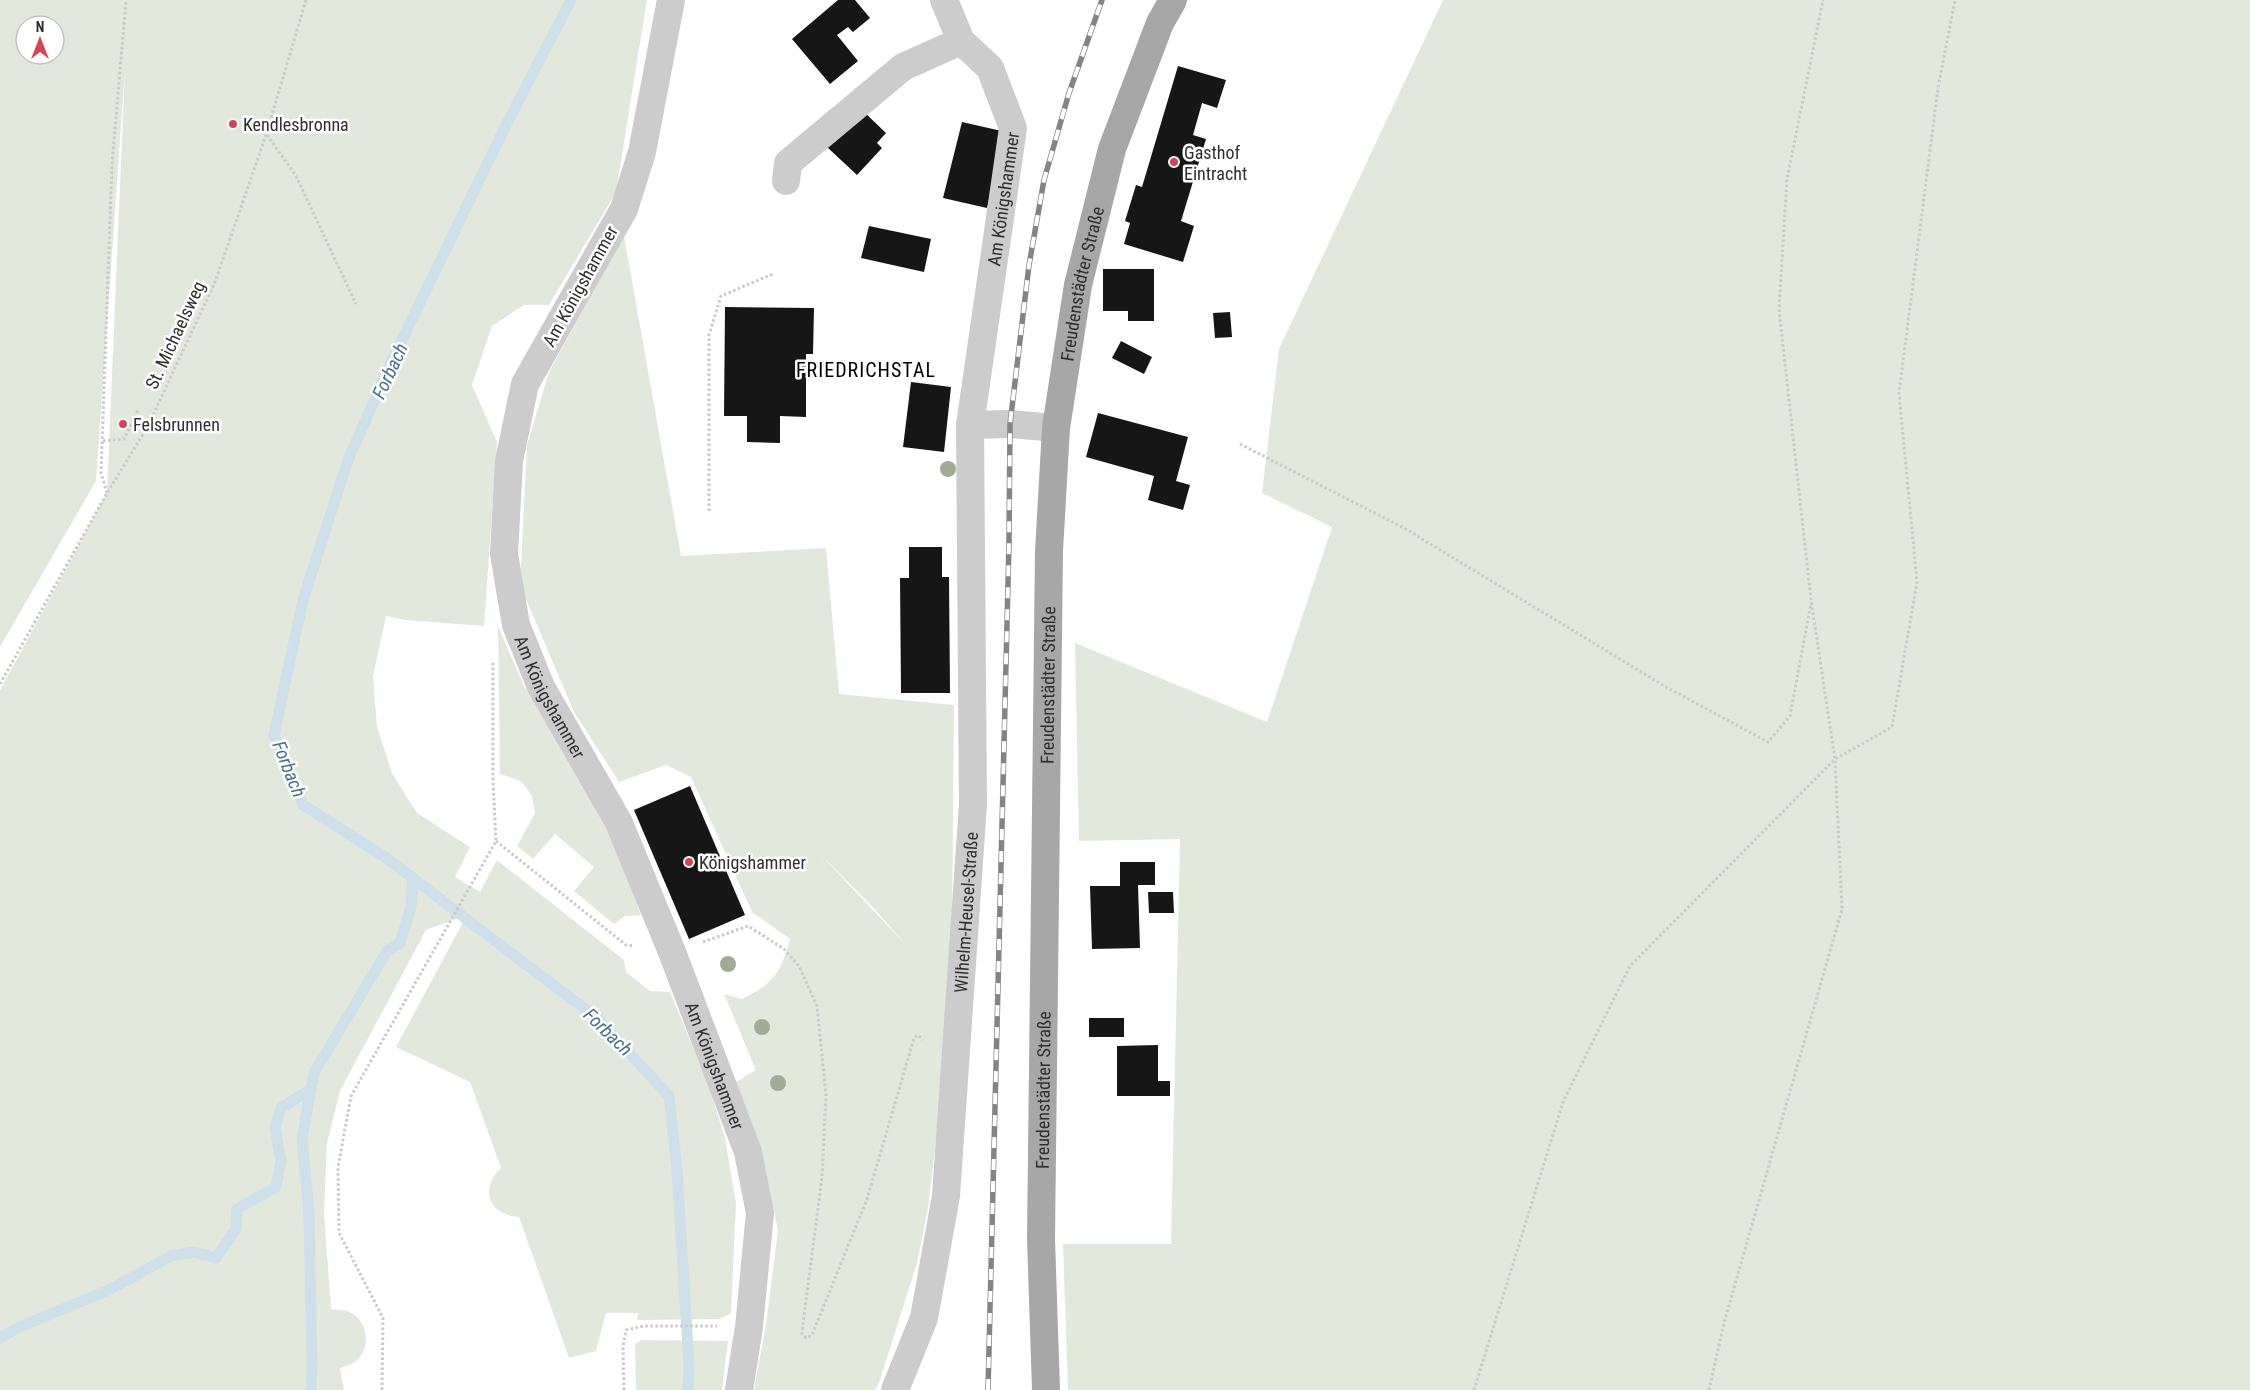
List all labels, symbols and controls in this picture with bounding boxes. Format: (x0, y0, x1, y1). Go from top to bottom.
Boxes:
north arrow (15, 15, 65, 65)
text: N (36, 19, 44, 35)
place label: Kendlesbronna (243, 114, 349, 135)
marker: Kendlesbronna (227, 118, 239, 130)
street label: Am Königshammer (983, 130, 1023, 267)
place label: Gasthof Eintracht (1184, 142, 1247, 184)
marker: Gasthof Eintracht (1168, 156, 1180, 168)
street label: Freudenstädter Straße (1056, 204, 1108, 363)
street label: Am Königshammer (538, 221, 622, 350)
street label: St. Michaelsweg (141, 278, 209, 392)
water label: Forbach (367, 339, 413, 403)
district label: FRIEDRICHSTAL (796, 358, 936, 382)
place label: Felsbrunnen (133, 414, 220, 435)
marker: Felsbrunnen (117, 418, 129, 430)
street label: Freudenstädter Straße (1036, 606, 1059, 764)
street label: Am Königshammer (511, 632, 590, 762)
water label: Forbach (267, 737, 311, 801)
street label: Wilhelm-Heusel-Straße (950, 831, 982, 993)
place label: Königshammer (699, 852, 806, 873)
marker: Königshammer (683, 856, 695, 868)
street label: Am Königshammer (681, 999, 749, 1133)
water label: Forbach (579, 1003, 637, 1061)
street label: Freudenstädter Straße (1031, 1011, 1054, 1169)

